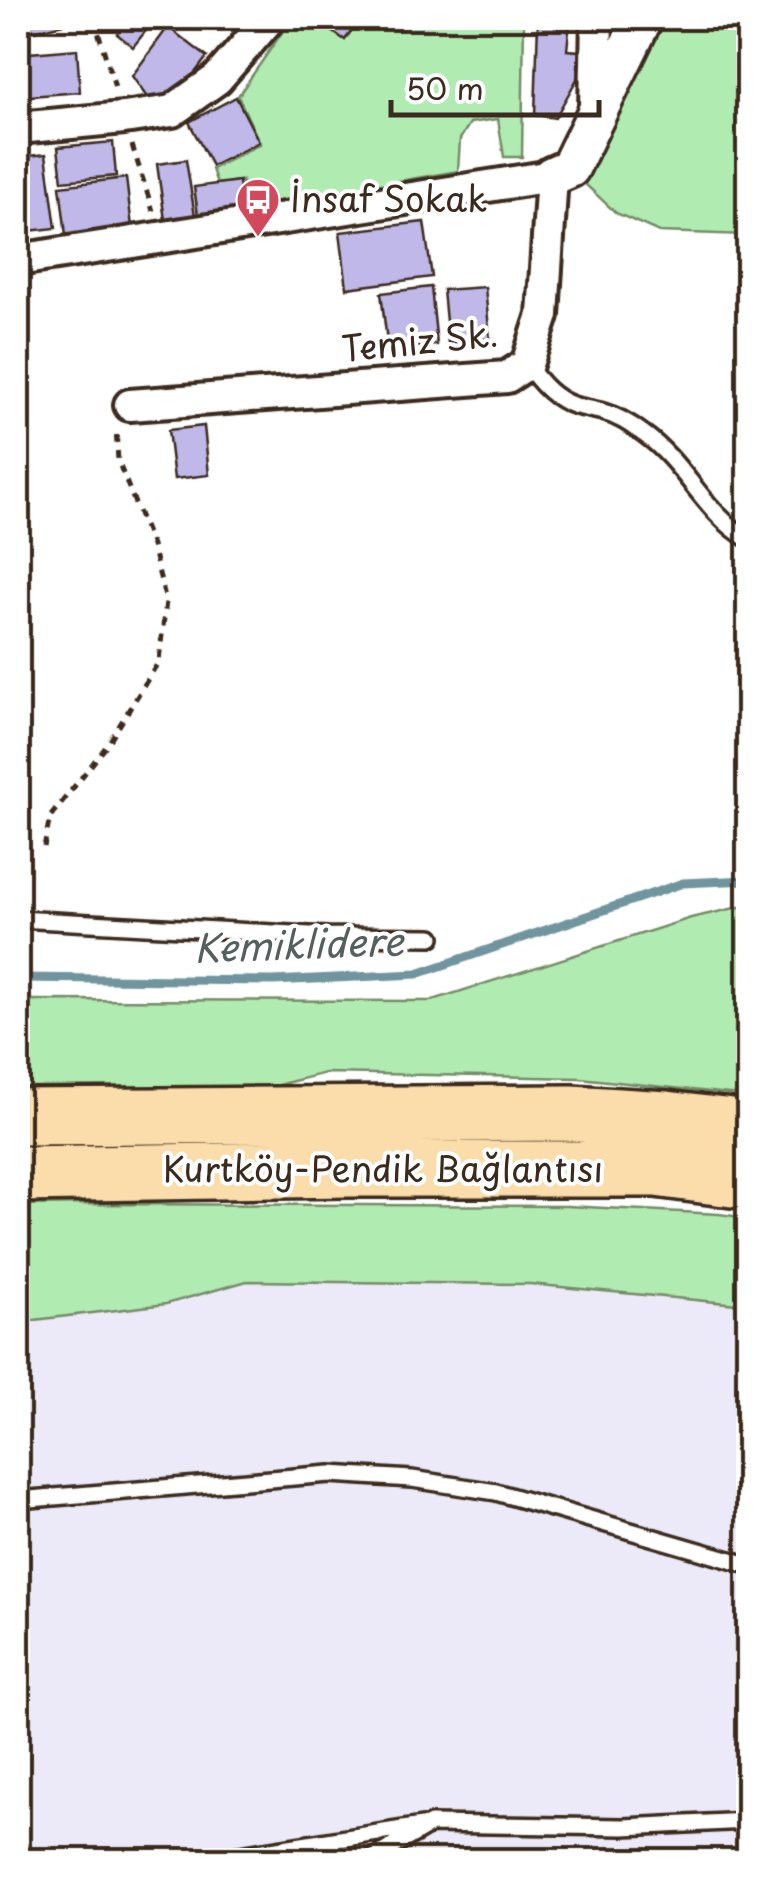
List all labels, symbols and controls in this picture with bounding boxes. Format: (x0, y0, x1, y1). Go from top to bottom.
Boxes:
scale bar (391, 55, 598, 117)
text: 50 m (406, 65, 484, 110)
place label: İnsaf Sokak (290, 171, 487, 224)
bus stop icon: İnsaf Sokak (235, 177, 281, 238)
street label: Temiz Sk. (339, 305, 500, 374)
water label: Kemiklidere (193, 911, 406, 976)
street label: Kurtköy-Pendik Bağlantısı (163, 1141, 603, 1194)

